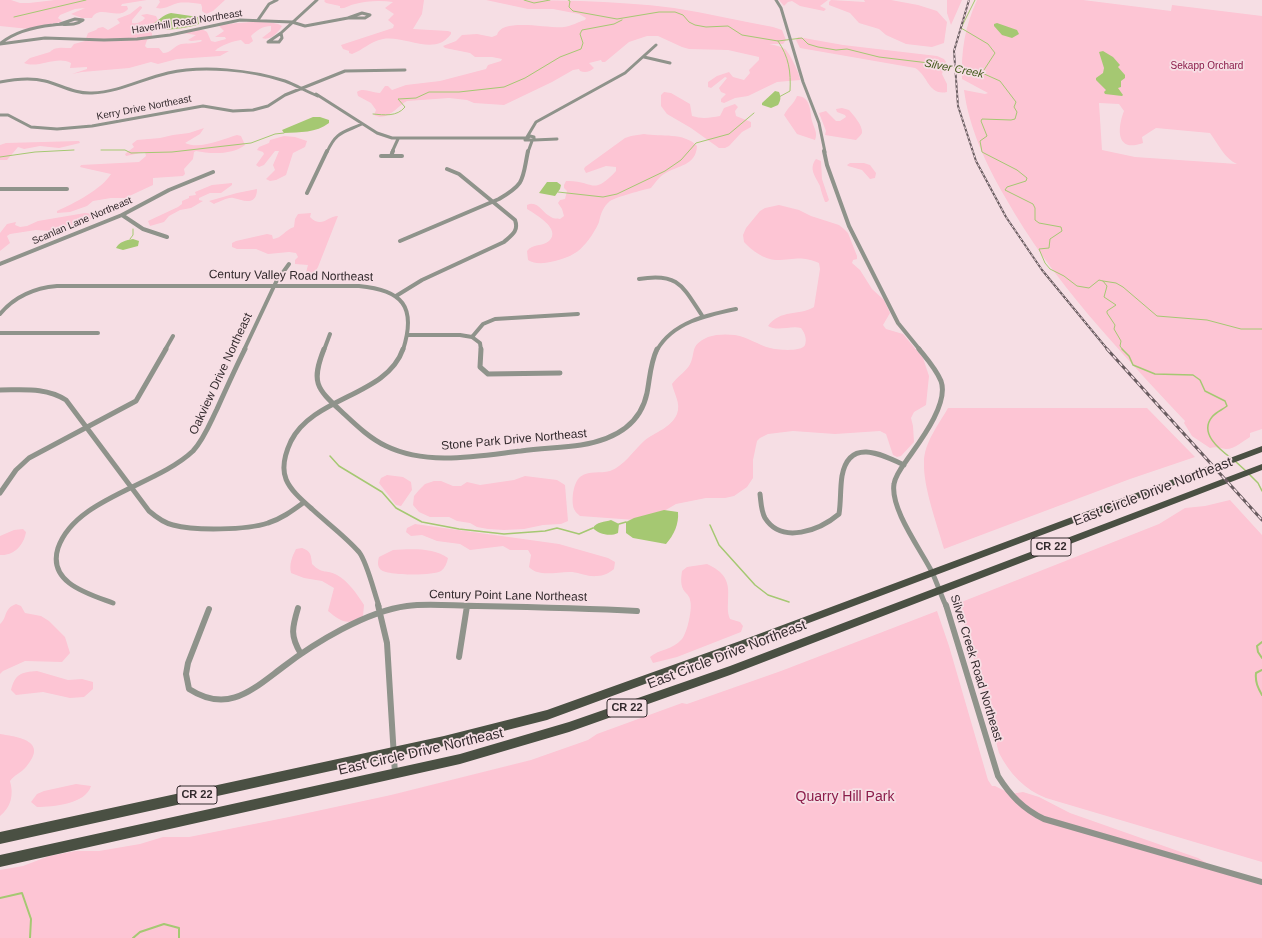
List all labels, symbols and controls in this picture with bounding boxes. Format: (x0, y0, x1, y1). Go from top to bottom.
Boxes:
street label: Haverhill Road Northeast (131, 7, 243, 37)
water label: Silver Creek (923, 57, 985, 81)
park label: Sekapp Orchard (1171, 60, 1243, 72)
street label: Kerry Drive Northeast (96, 93, 192, 123)
street label: Scanlan Lane Northeast (30, 195, 134, 247)
street label: Century Valley Road Northeast (209, 267, 373, 285)
street label: Oakview Drive Northeast (186, 311, 256, 437)
street label: Stone Park Drive Northeast (441, 426, 587, 454)
street label: East Circle Drive Northeast (1071, 454, 1235, 530)
road number: CR 22 (1031, 538, 1071, 556)
street label: Century Point Lane Northeast (429, 587, 587, 605)
street label: Silver Creek Road Northeast (947, 593, 1005, 743)
street label: East Circle Drive Northeast (645, 617, 809, 693)
road number: CR 22 (607, 699, 647, 717)
street label: East Circle Drive Northeast (337, 725, 505, 779)
road number: CR 22 (177, 786, 217, 804)
park label: Quarry Hill Park (796, 789, 894, 805)

